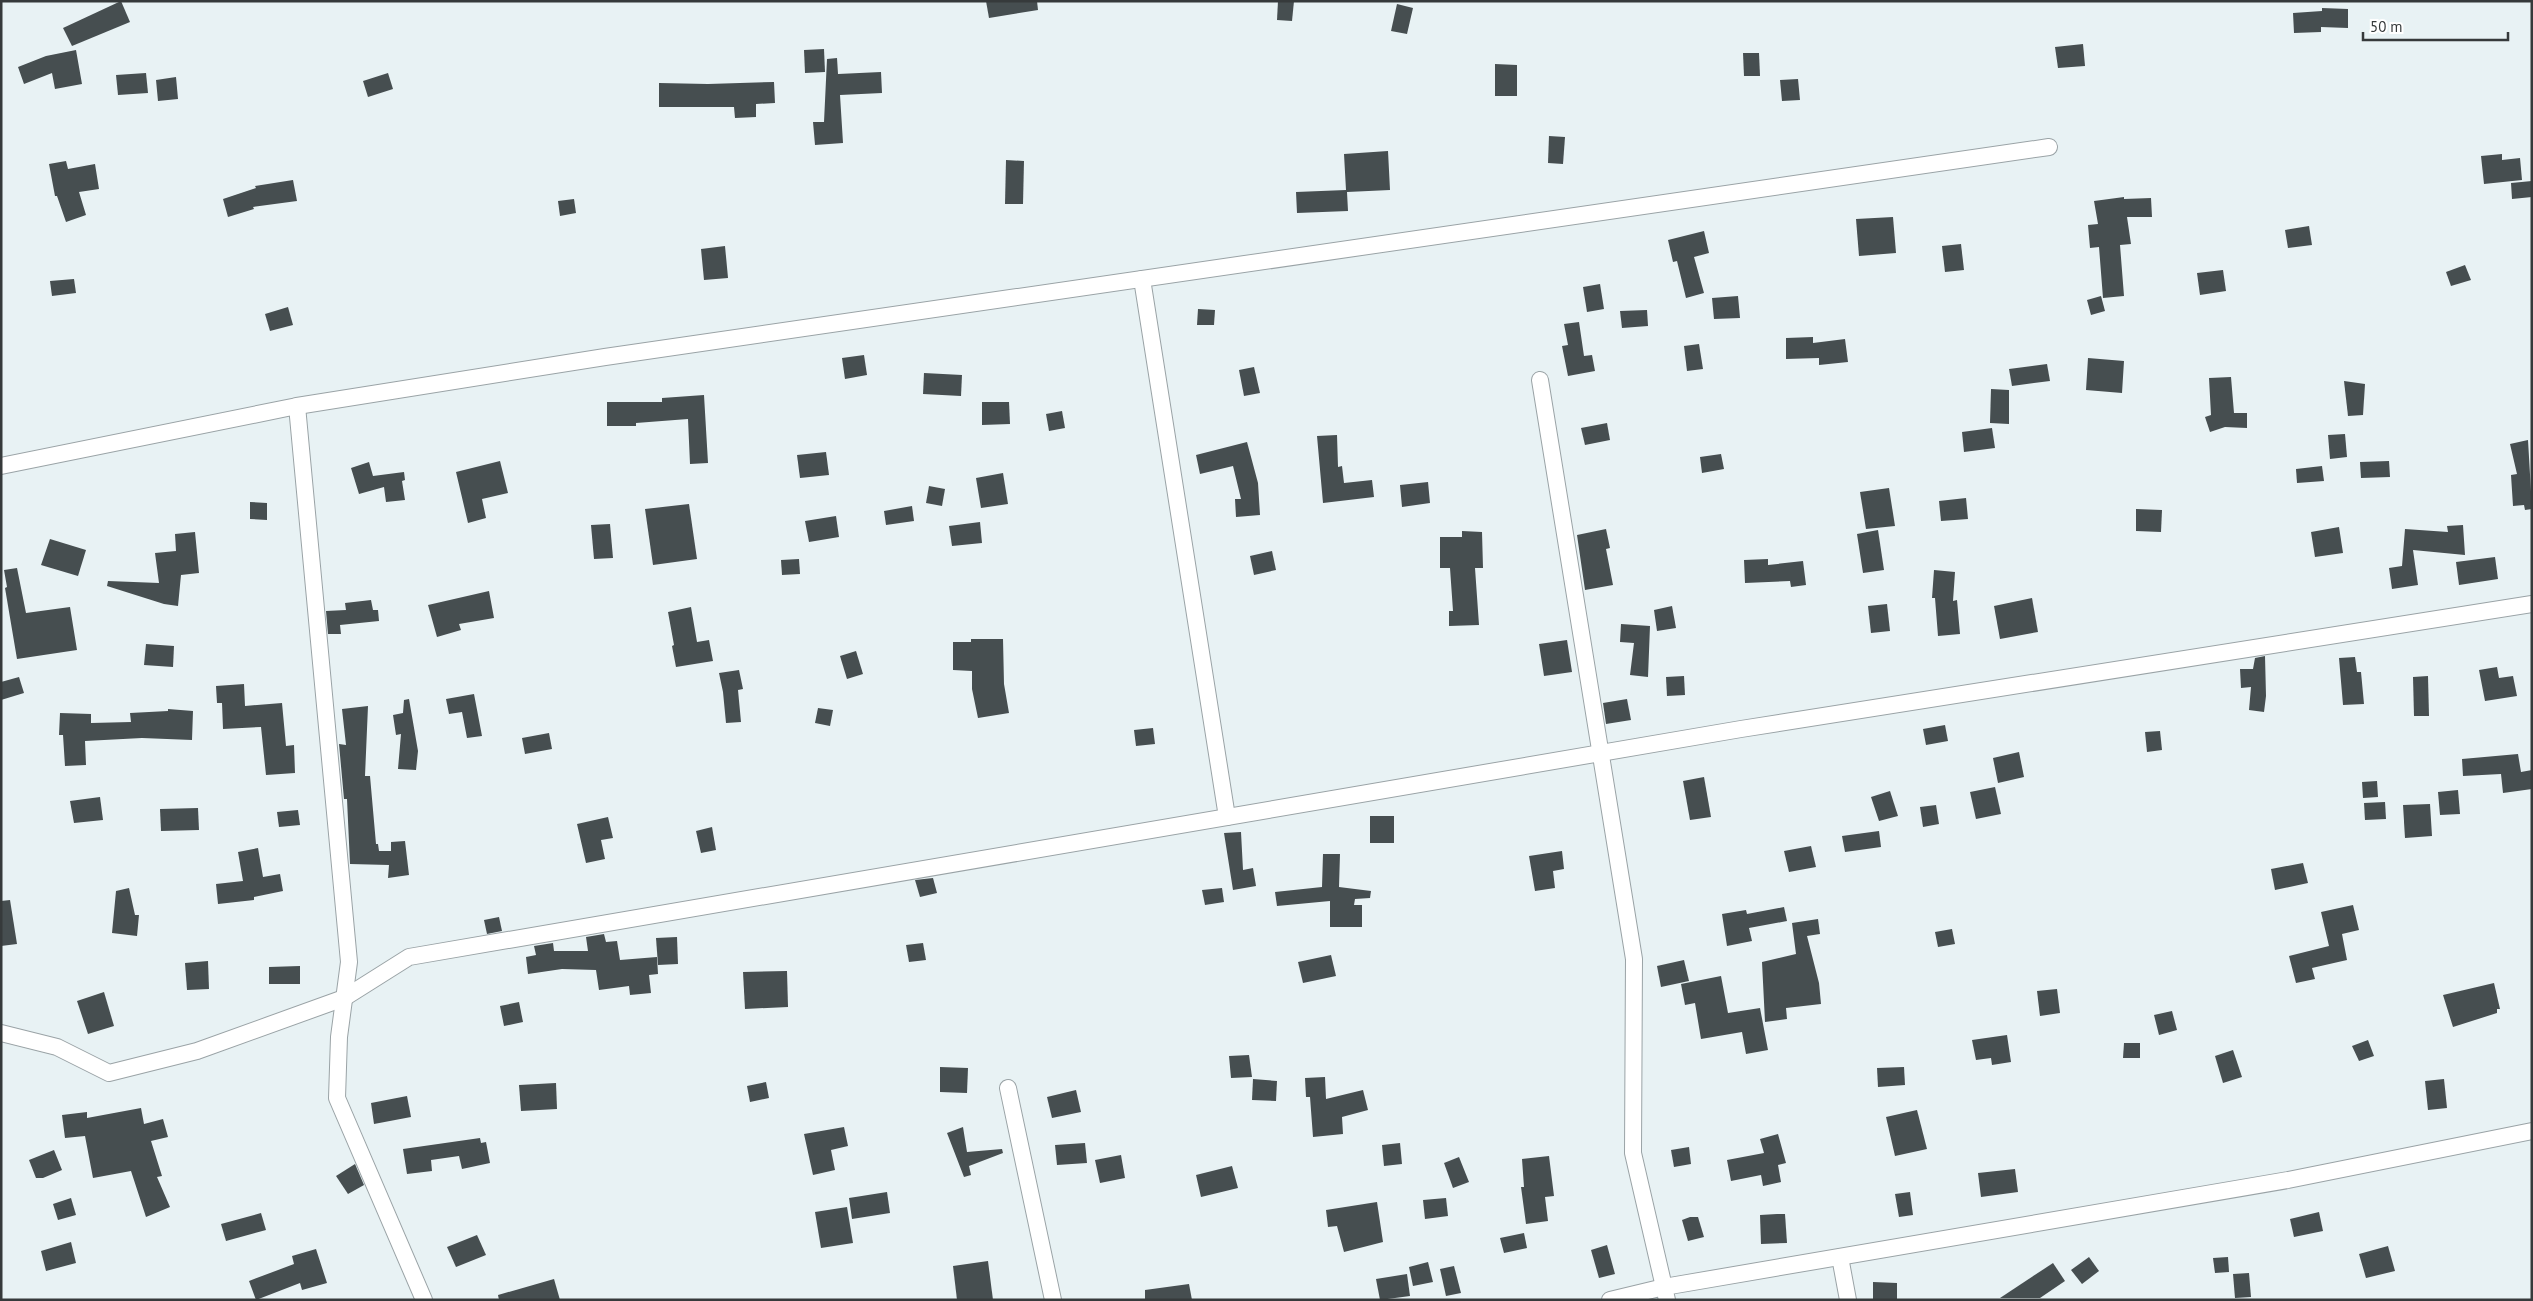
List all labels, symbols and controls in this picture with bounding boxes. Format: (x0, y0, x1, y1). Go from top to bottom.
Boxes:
scale bar (2363, 10, 2508, 42)
text: 50 m (2370, 17, 2403, 36)

